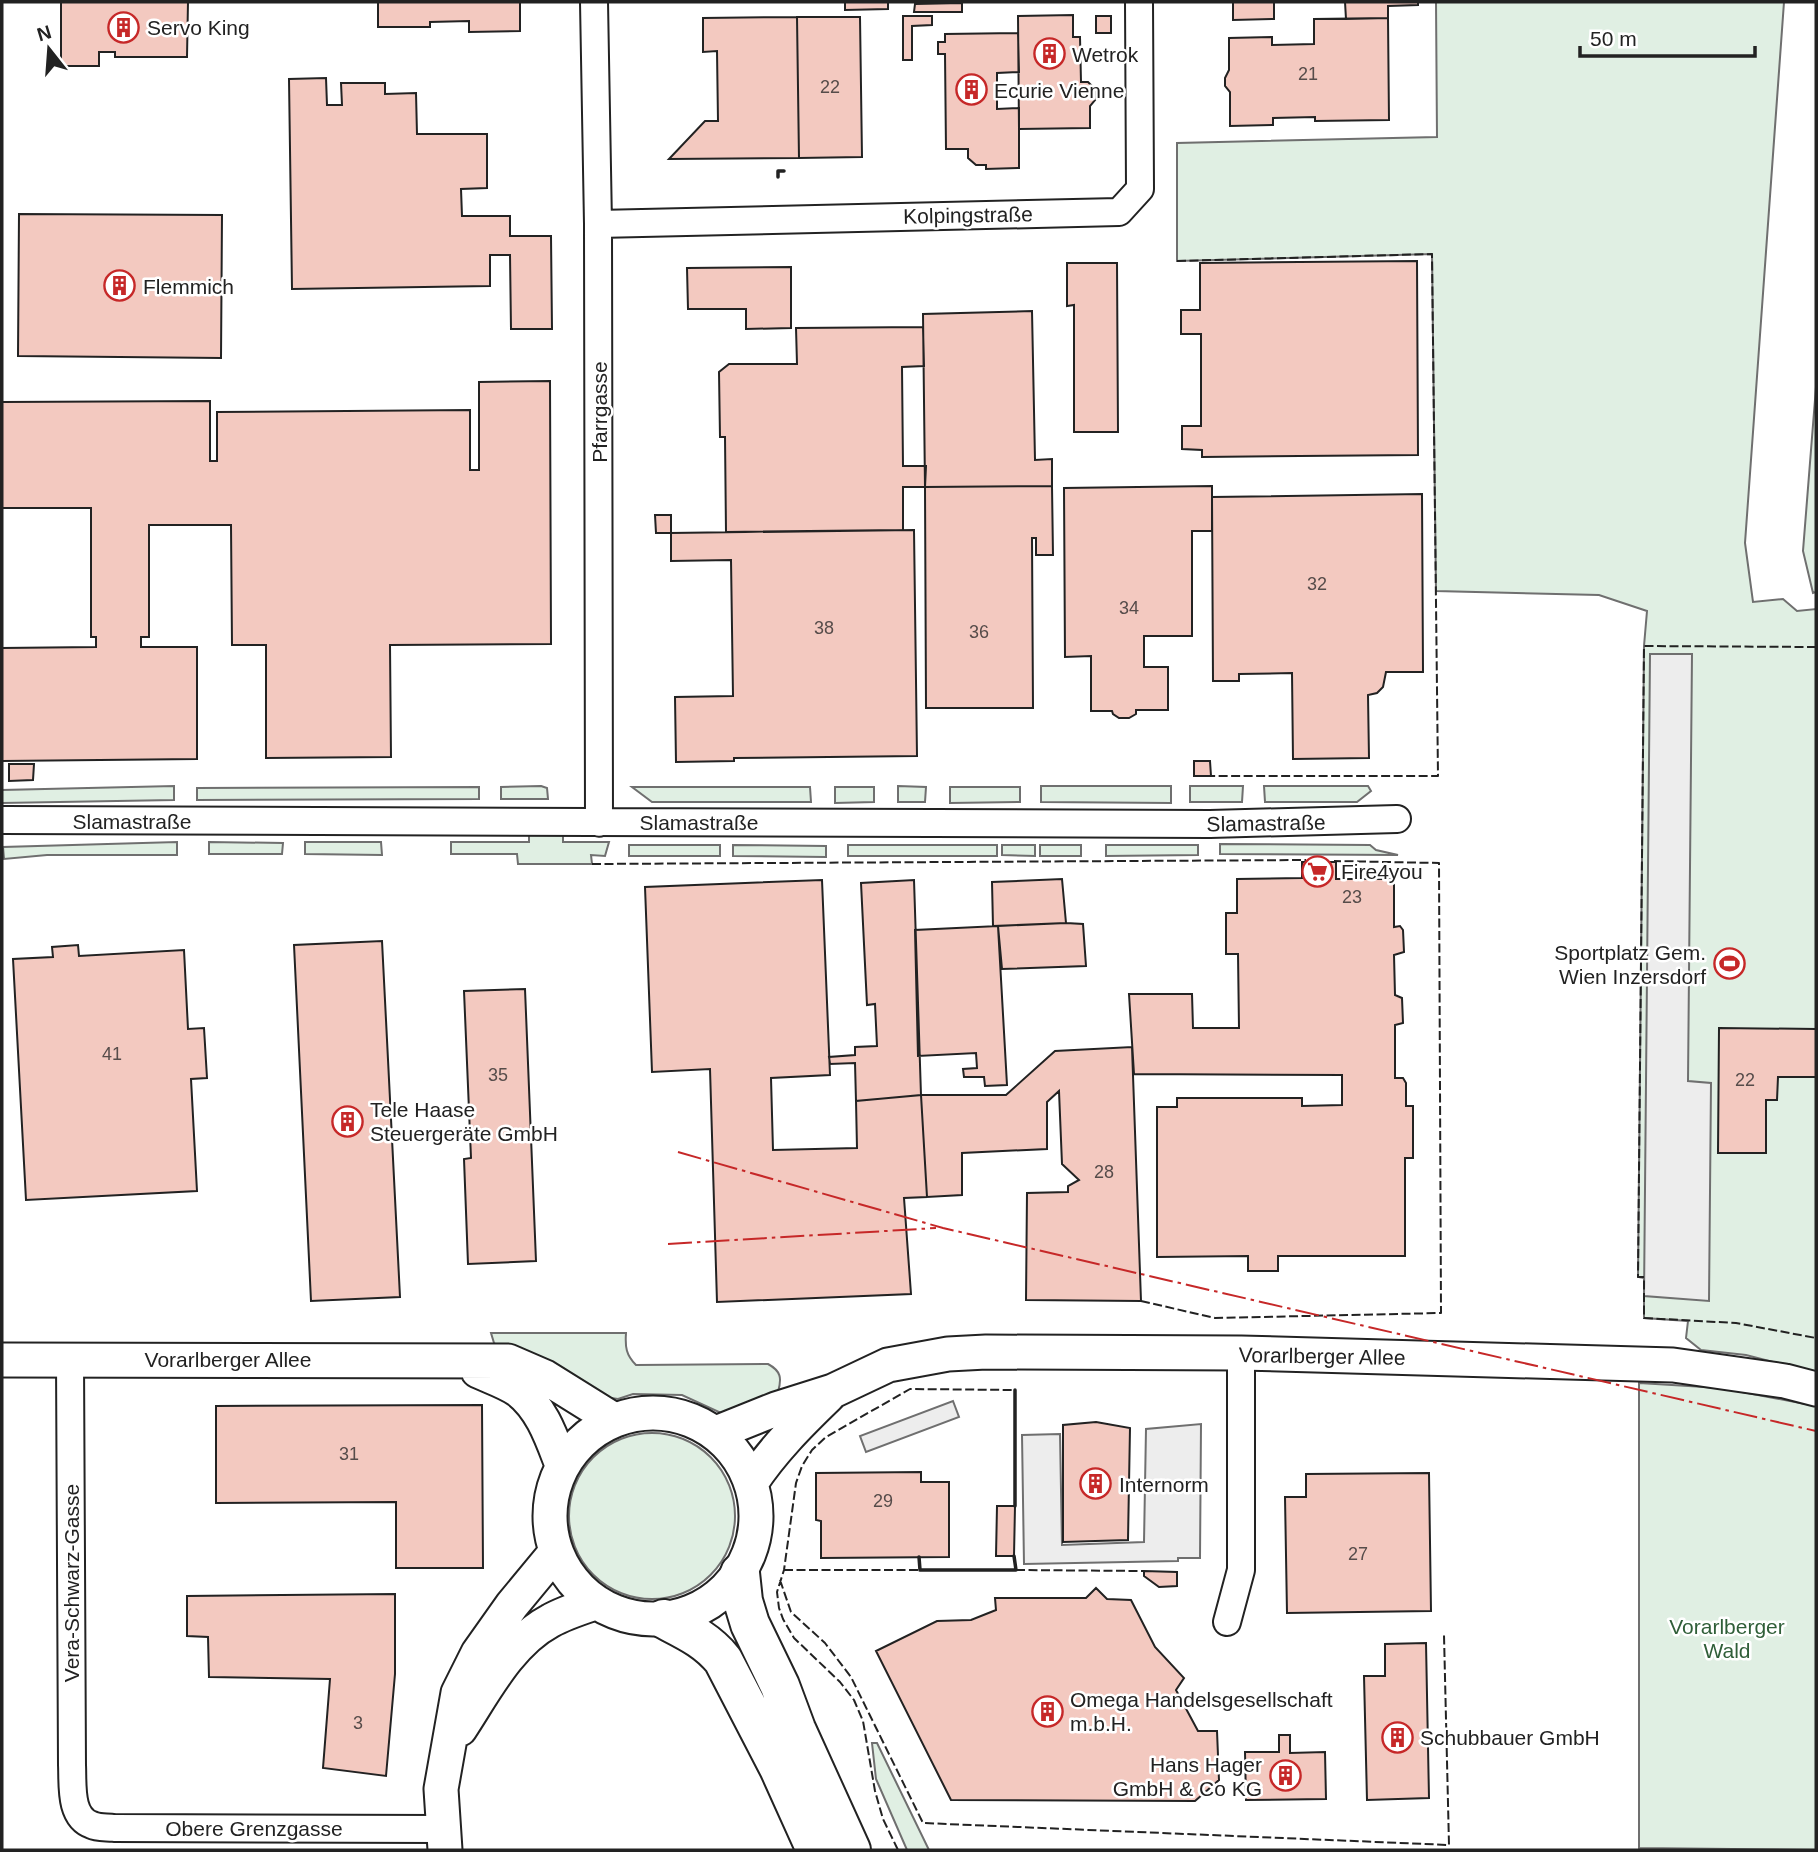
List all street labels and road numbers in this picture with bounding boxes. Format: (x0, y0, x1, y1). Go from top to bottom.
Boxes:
street label: Kolpingstraße (903, 202, 1033, 228)
street label: Pfarrgasse (588, 361, 611, 463)
street label: Slamastraße (72, 810, 192, 833)
street label: Slamastraße (1206, 810, 1326, 836)
street label: Slamastraße (639, 811, 759, 834)
street label: Vorarlberger Allee (1238, 1343, 1406, 1369)
street label: Vorarlberger Allee (145, 1348, 311, 1371)
street label: Vera-Schwarz-Gasse (60, 1484, 83, 1682)
street label: Obere Grenzgasse (165, 1817, 343, 1840)

